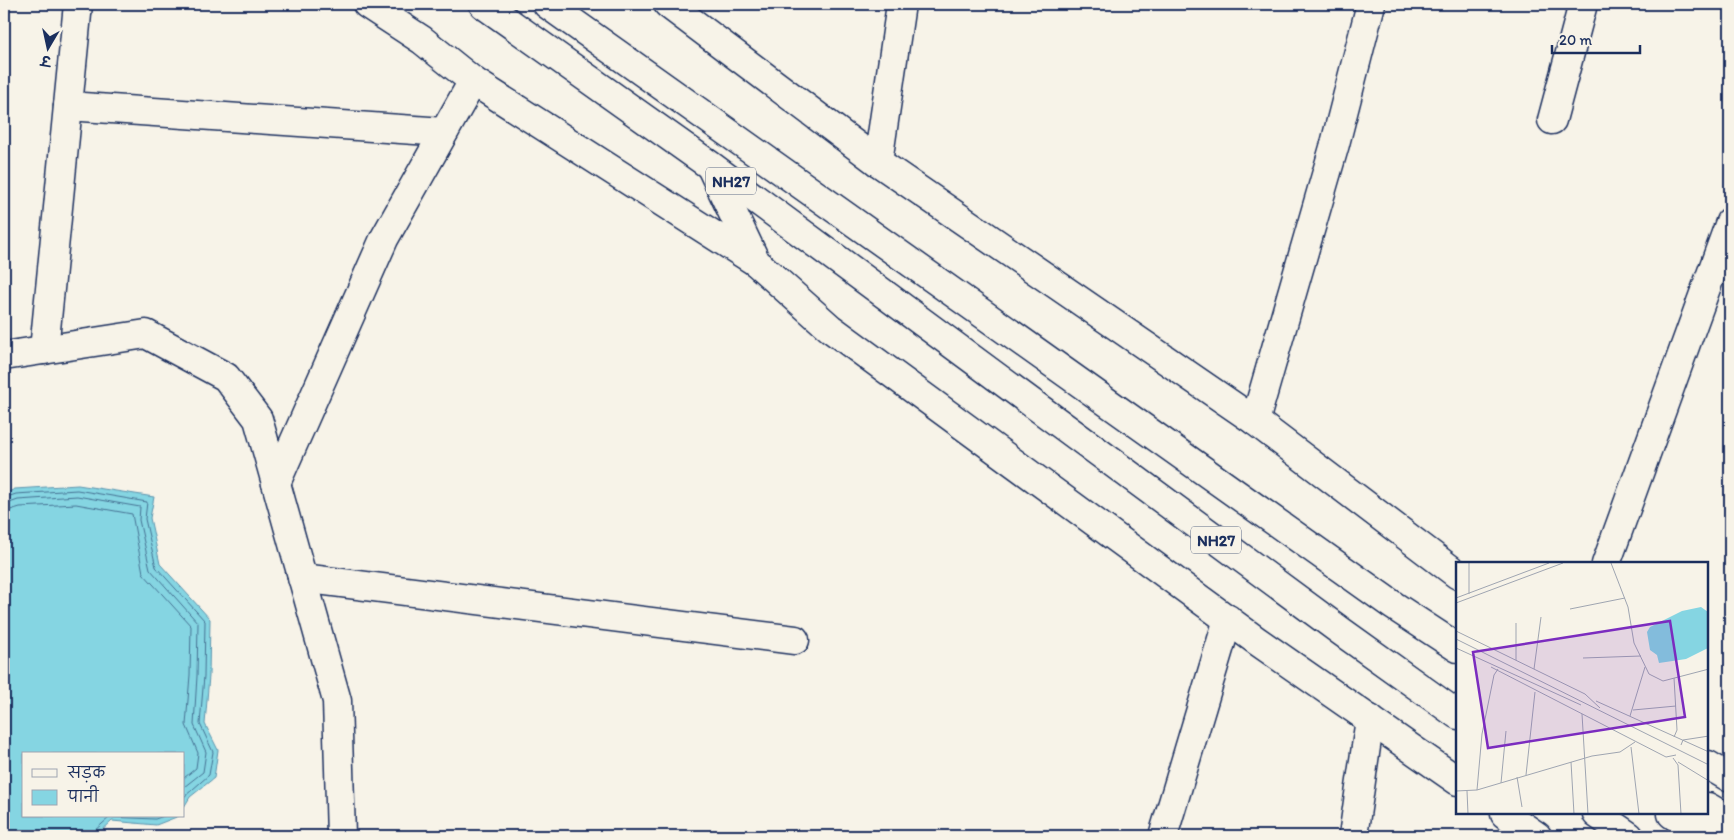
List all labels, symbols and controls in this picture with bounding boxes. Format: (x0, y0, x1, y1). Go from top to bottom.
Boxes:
north arrow (22, 22, 72, 72)
scale bar (1552, 22, 1639, 54)
text: 20 m (1559, 31, 1593, 49)
text: उ (38, 51, 54, 70)
road number: NH27 (706, 168, 756, 195)
road number: NH27 (1191, 526, 1241, 554)
inset map (1456, 562, 1709, 815)
legend (22, 752, 185, 818)
text: सड़क (67, 764, 106, 783)
text: पानी (67, 785, 100, 806)

